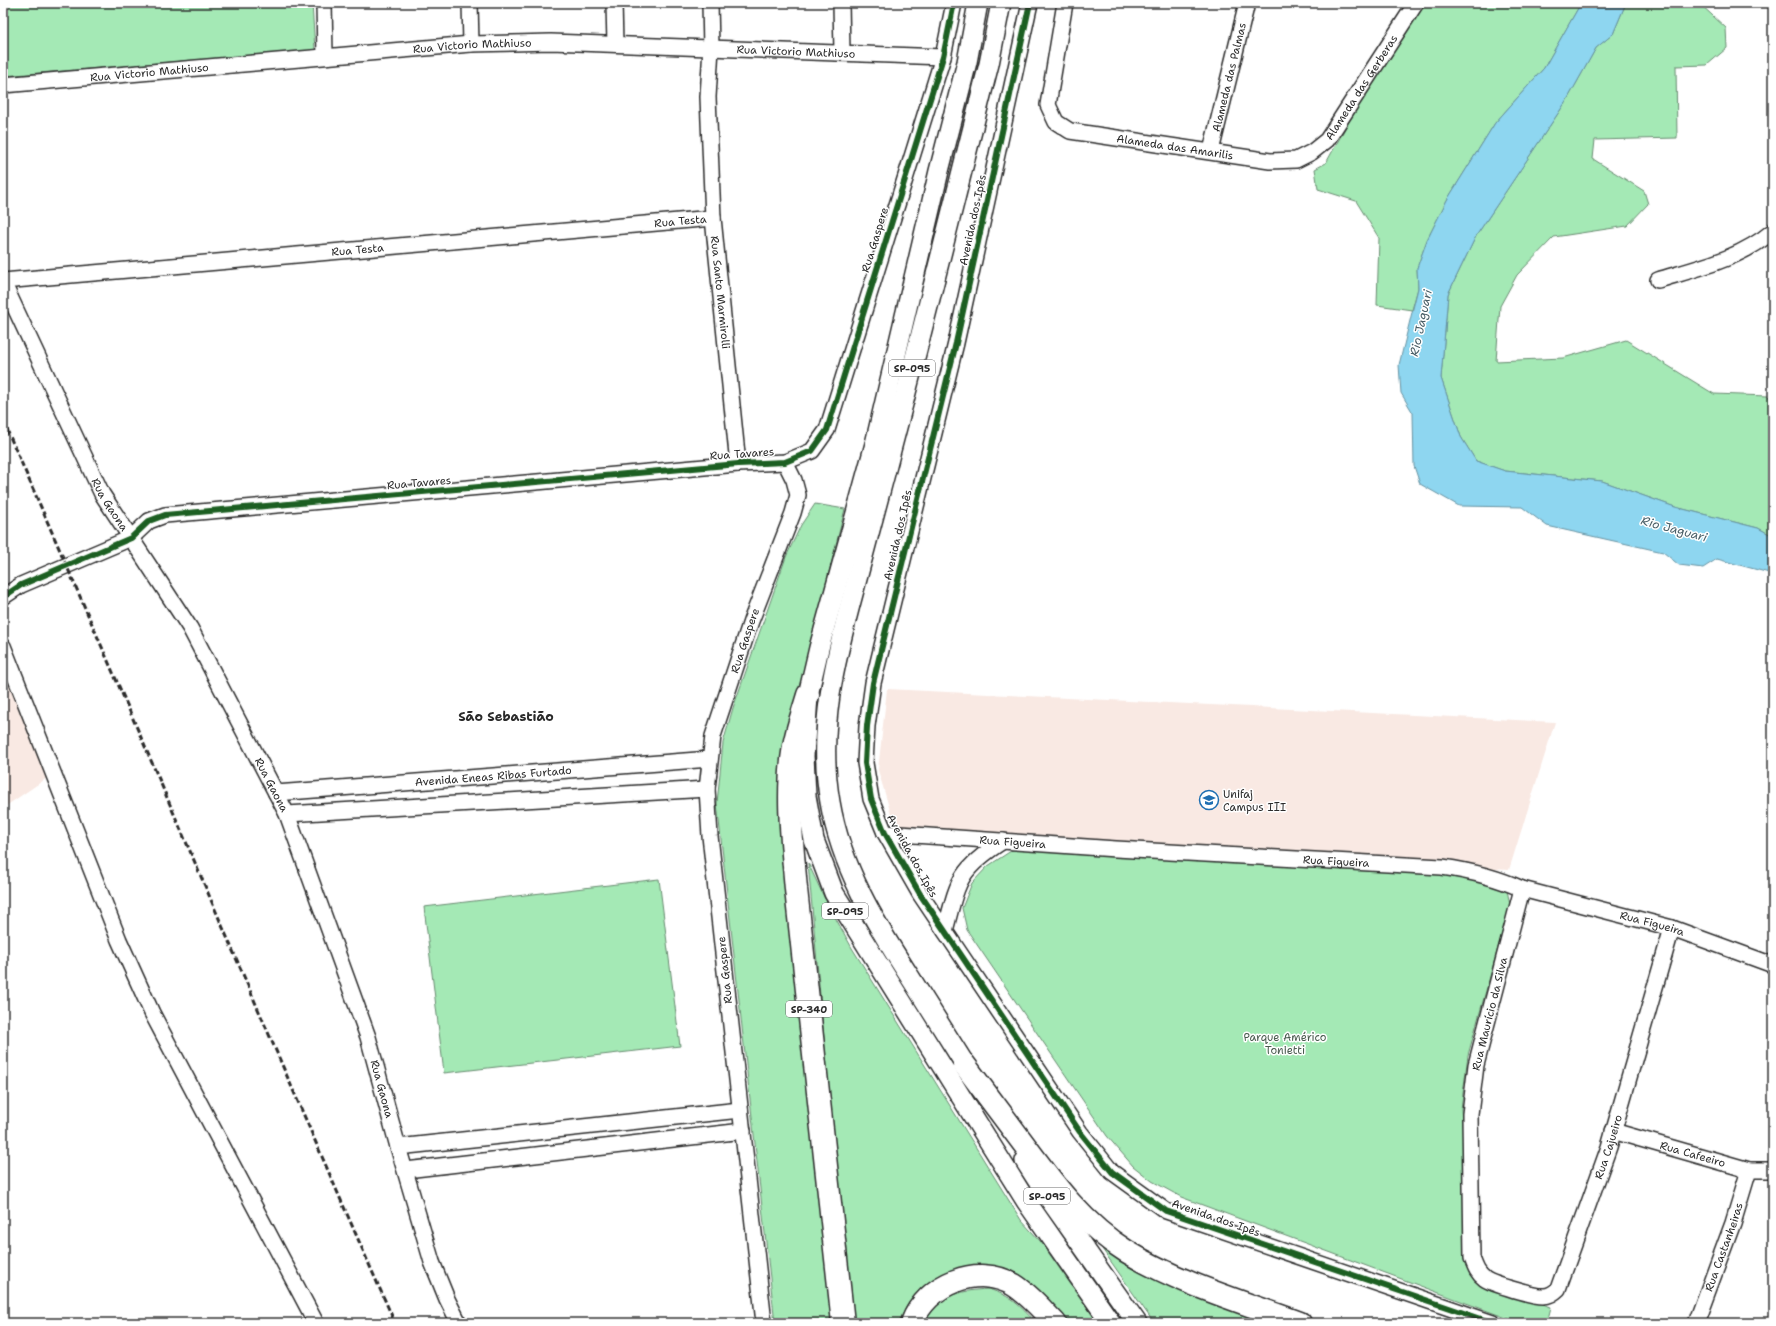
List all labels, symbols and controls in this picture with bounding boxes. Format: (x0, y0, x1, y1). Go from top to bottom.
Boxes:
street label: Alameda das Palmas (1208, 21, 1249, 133)
street label: Alameda das Gerberas (1321, 32, 1401, 143)
street label: Rua Victorio Mathiuso (412, 35, 532, 57)
street label: Rua Victorio Mathiuso (736, 42, 856, 61)
street label: Rua Victorio Mathiuso (90, 59, 210, 85)
street label: Alameda das Amarilis (1116, 131, 1234, 163)
street label: Avenida dos Ipês (956, 173, 990, 267)
street label: Rua Gaspere (858, 205, 892, 275)
street label: Rua Testa (654, 211, 707, 231)
street label: Rua Santo Marmirolli (707, 235, 734, 350)
street label: Rua Testa (331, 240, 385, 259)
water label: Rio Jaguari (1406, 288, 1436, 358)
road number: SP-095 (889, 360, 935, 376)
street label: Rua Tavares (709, 444, 775, 464)
street label: Rua Tavares (386, 473, 452, 493)
street label: Rua Gaona (88, 476, 132, 534)
street label: Avenida dos Ipês (880, 488, 916, 582)
water label: Rio Jaguari (1639, 512, 1709, 546)
street label: Rua Gaspere (727, 606, 763, 675)
district label: São Sebastião (458, 708, 554, 725)
street label: Rua Gaona (251, 755, 292, 815)
street label: Avenida Eneas Ribas Furtado (414, 762, 573, 790)
place label: Unifaj Campus III (1223, 787, 1286, 815)
school or university icon: Unifaj Campus III (1198, 789, 1220, 811)
street label: Avenida dos Ipês (883, 812, 941, 900)
street label: Rua Figueira (979, 832, 1047, 852)
street label: Rua Figueira (1303, 852, 1370, 870)
road number: SP-095 (822, 903, 868, 919)
street label: Rua Figueira (1618, 907, 1687, 940)
street label: Rua Gaspere (714, 936, 736, 1004)
street label: Rua Maurício da Silva (1469, 956, 1511, 1072)
road number: SP-340 (786, 1001, 832, 1017)
park label: Parque Américo Tonietti (1244, 1030, 1327, 1058)
street label: Rua Gaona (367, 1058, 397, 1120)
street label: Rua Cajueiro (1591, 1112, 1626, 1181)
street label: Rua Cafeeiro (1658, 1137, 1728, 1170)
road number: SP-095 (1024, 1188, 1070, 1204)
street label: Avenida dos Ipês (1170, 1196, 1262, 1240)
street label: Rua Castanheiras (1701, 1201, 1746, 1293)

